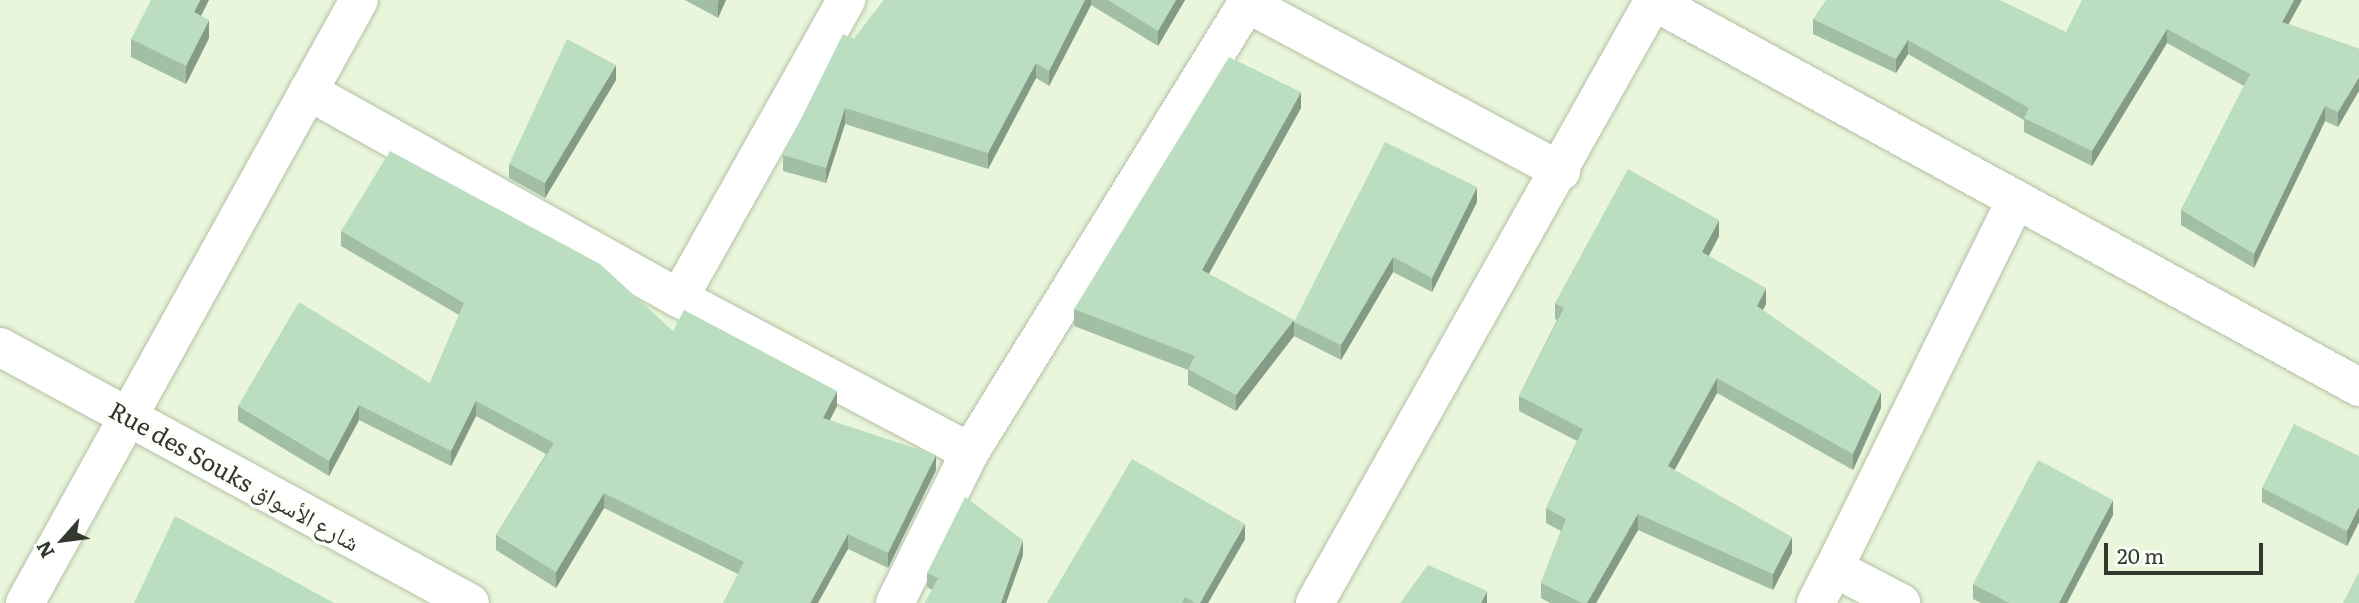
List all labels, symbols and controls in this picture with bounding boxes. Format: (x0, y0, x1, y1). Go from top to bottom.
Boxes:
street label: Rue des Souks شارع الأسواق (105, 394, 365, 556)
north arrow (28, 505, 98, 575)
scale bar (2107, 530, 2266, 574)
text: N (28, 536, 61, 563)
text: 20 m (2117, 539, 2164, 570)

